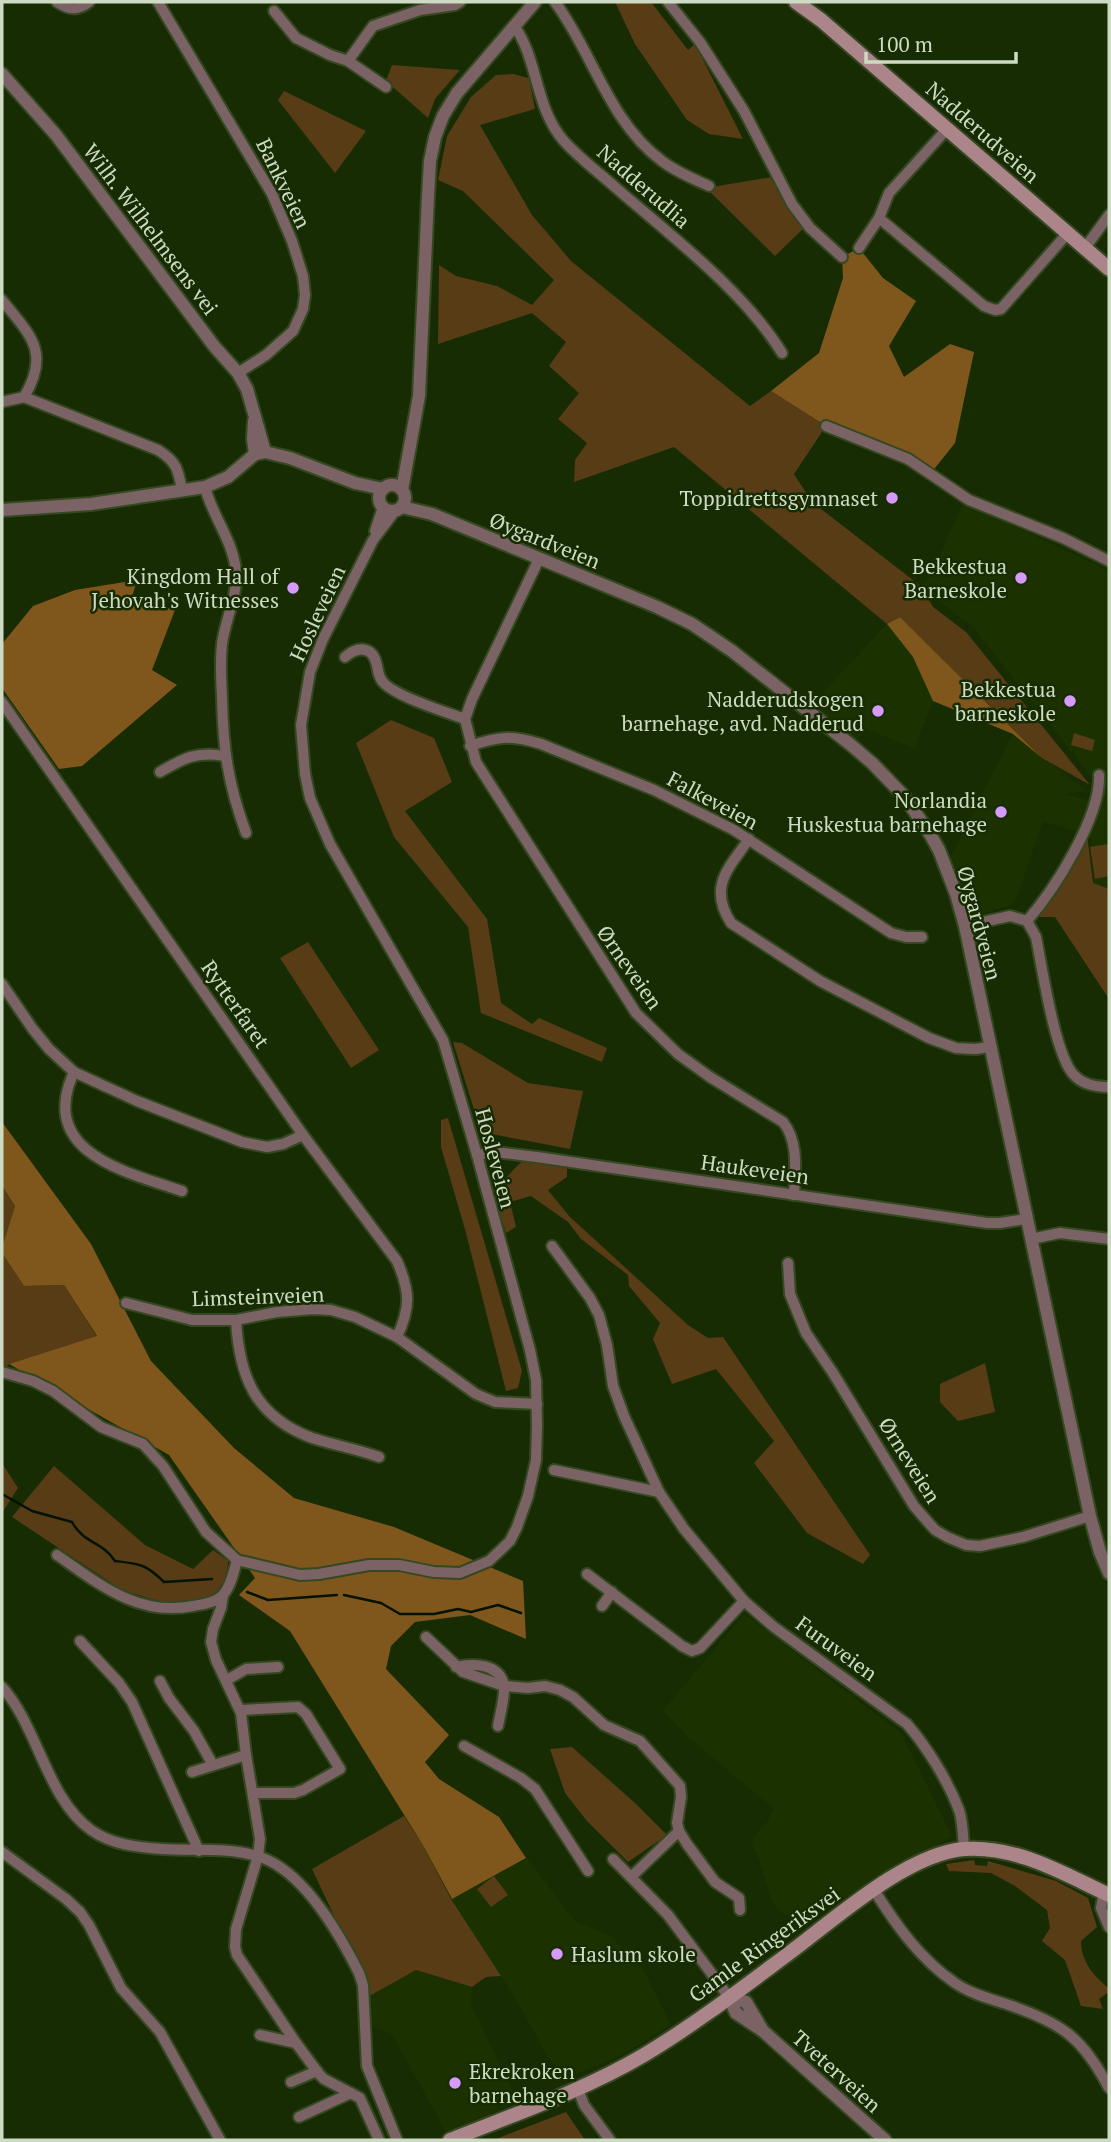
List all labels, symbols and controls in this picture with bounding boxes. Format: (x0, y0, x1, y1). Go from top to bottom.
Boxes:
scale bar (866, 21, 1016, 65)
text: 100 m (876, 30, 933, 58)
street label: Nadderudveien (920, 75, 1046, 189)
street label: Bankveien (250, 133, 318, 233)
street label: Wilh. Wilhelmsens vei (77, 138, 225, 320)
street label: Nadderudlia (591, 138, 697, 235)
place label: Toppidrettsgymnaset (679, 484, 878, 512)
marker: Toppidrettsgymnaset (884, 490, 900, 506)
street label: Øygardveien (485, 505, 605, 575)
place label: Bekkestua Barneskole (904, 552, 1007, 604)
street label: Hosleveien (283, 560, 352, 665)
place label: Kingdom Hall of Jehovah's Witnesses (91, 562, 281, 614)
marker: Bekkestua Barneskole (1013, 570, 1029, 586)
marker: Kingdom Hall of Jehovah's Witnesses (285, 580, 301, 596)
place label: Bekkestua barneskole (955, 675, 1056, 727)
place label: Nadderudskogen barnehage, avd. Nadderud (621, 685, 865, 737)
marker: Bekkestua barneskole (1062, 693, 1078, 709)
marker: Nadderudskogen barnehage, avd. Nadderud (870, 703, 886, 719)
street label: Falkeveien (663, 764, 764, 836)
place label: Norlandia Huskestua barnehage (787, 786, 987, 838)
marker: Norlandia Huskestua barnehage (993, 804, 1009, 820)
street label: Øygardveien (951, 863, 1009, 984)
street label: Ørneveien (591, 919, 669, 1015)
street label: Rytterfaret (195, 954, 277, 1054)
street label: Hosleveien (469, 1105, 523, 1212)
street label: Haukeveien (699, 1148, 811, 1191)
street label: Limsteinveien (191, 1280, 325, 1312)
street label: Ørneveien (873, 1412, 948, 1509)
street label: Furuveien (791, 1609, 884, 1687)
street label: Gamle Ringeriksvei (683, 1880, 845, 2008)
place label: Haslum skole (571, 1940, 696, 1968)
marker: Haslum skole (549, 1946, 565, 1962)
street label: Tveterveien (786, 2024, 888, 2119)
place label: Ekrekroken barnehage (469, 2057, 575, 2109)
marker: Ekrekroken barnehage (447, 2075, 463, 2091)

